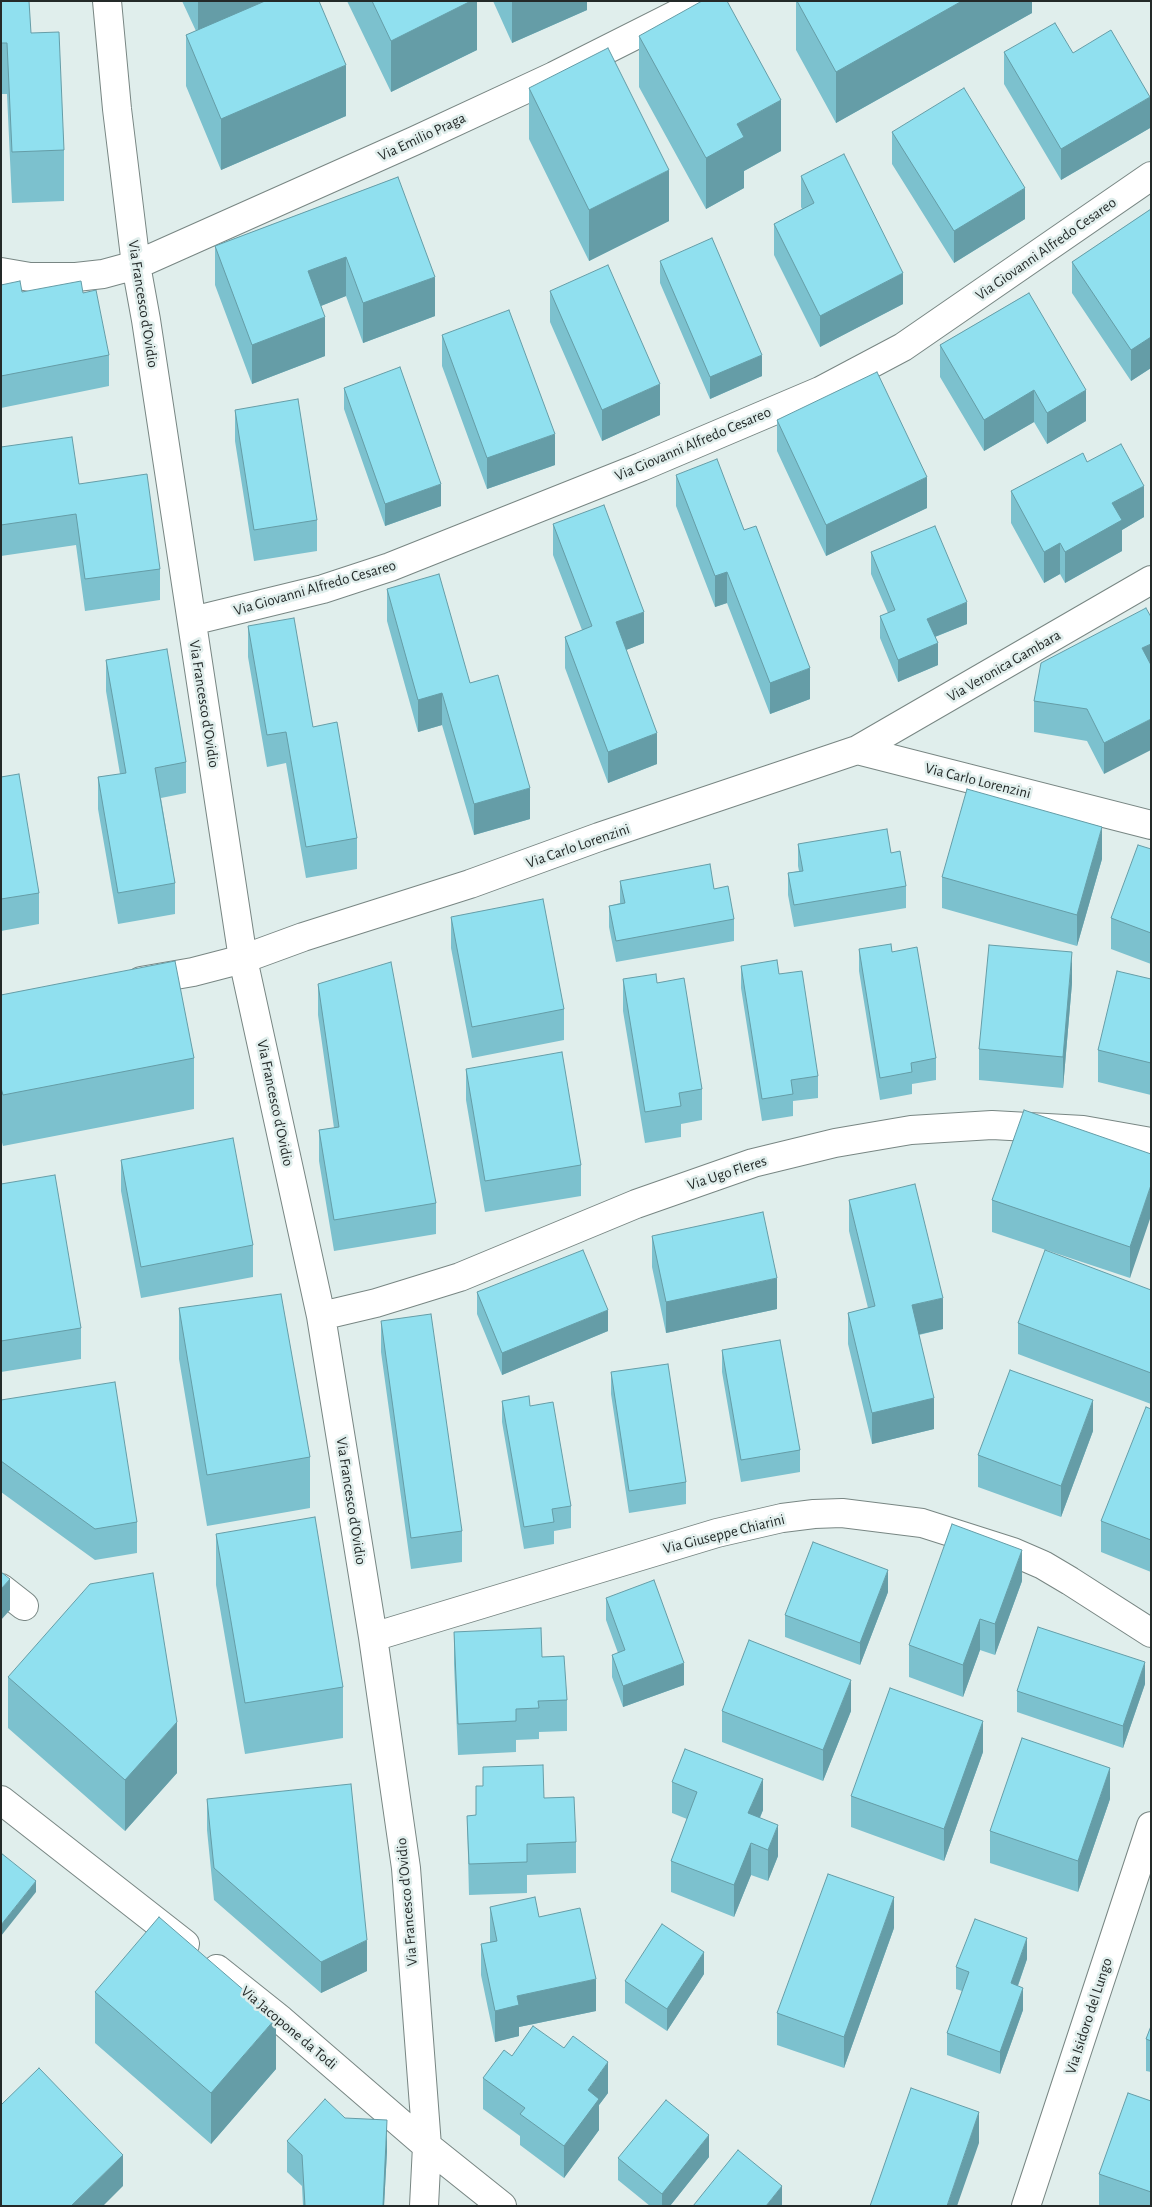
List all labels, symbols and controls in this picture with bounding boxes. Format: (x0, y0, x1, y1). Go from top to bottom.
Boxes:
street label: Via Emilio Praga (375, 109, 469, 165)
street label: Via Giovanni Alfredo Cesareo (972, 194, 1120, 304)
street label: Via Francesco d'Ovidio (124, 239, 162, 369)
street label: Via Giovanni Alfredo Cesareo (612, 403, 774, 485)
street label: Via Giovanni Alfredo Cesareo (232, 556, 398, 620)
street label: Via Veronica Gambara (944, 626, 1064, 706)
street label: Via Francesco d'Ovidio (185, 639, 223, 769)
street label: Via Carlo Lorenzini (923, 759, 1033, 803)
street label: Via Carlo Lorenzini (524, 820, 632, 872)
street label: Via Francesco d'Ovidio (253, 1038, 297, 1168)
street label: Via Ugo Fleres (685, 1152, 769, 1194)
street label: Via Francesco d'Ovidio (332, 1436, 370, 1566)
street label: Via Giuseppe Chiarini (661, 1510, 787, 1558)
street label: Via Francesco d'Ovidio (392, 1837, 422, 1967)
street label: Via Isidoro del Lungo (1062, 1956, 1116, 2076)
street label: Via Jacopone da Todi (237, 1982, 341, 2074)

